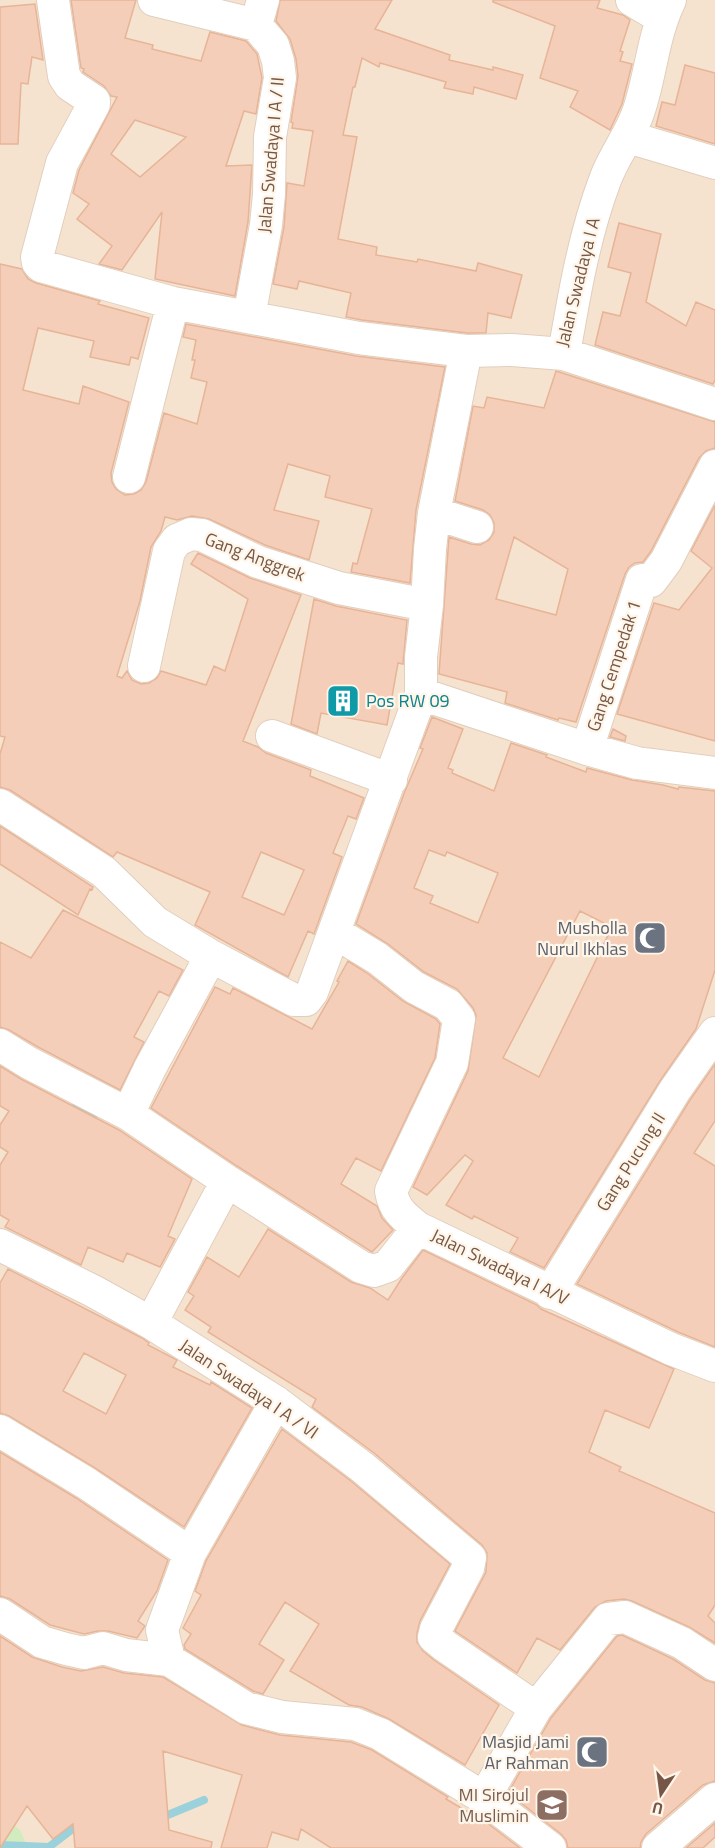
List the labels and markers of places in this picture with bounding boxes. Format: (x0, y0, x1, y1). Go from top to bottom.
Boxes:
building icon: Pos RW 09 (325, 683, 361, 719)
place label: Pos RW 09 (366, 687, 450, 714)
place label: Musholla Nurul Ikhlas (537, 914, 627, 962)
mosque icon: Musholla Nurul Ikhlas (632, 920, 668, 956)
place label: Masjid Jami Ar Rahman (482, 1728, 569, 1776)
mosque icon: Masjid Jami Ar Rahman (574, 1734, 610, 1770)
place label: MI Sirojul Muslimin (459, 1781, 529, 1829)
school or university icon: MI Sirojul Muslimin (534, 1787, 570, 1823)

